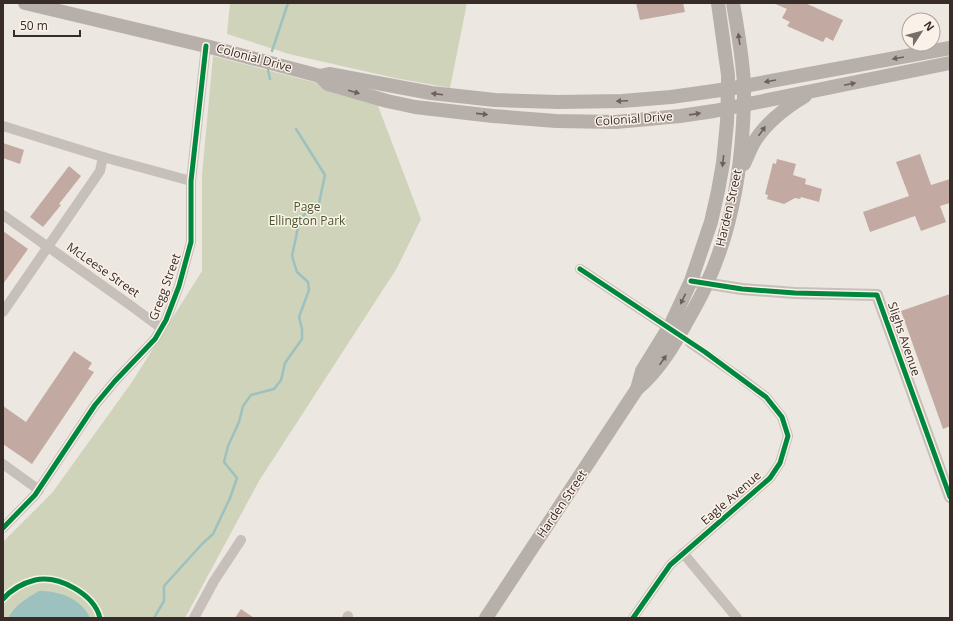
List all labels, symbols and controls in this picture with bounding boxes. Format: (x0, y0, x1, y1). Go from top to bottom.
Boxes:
scale bar (14, 12, 80, 38)
north arrow (901, 12, 941, 52)
text: 50 m (20, 17, 48, 34)
text: N (921, 18, 938, 34)
one-way arrow (736, 33, 742, 45)
street label: Colonial Drive (214, 39, 294, 76)
one-way arrow (892, 55, 904, 61)
one-way arrow (764, 79, 776, 85)
one-way arrow (844, 80, 856, 86)
one-way arrow (348, 89, 360, 95)
one-way arrow (431, 91, 443, 97)
one-way arrow (615, 98, 628, 104)
street label: Colonial Drive (595, 107, 674, 130)
one-way arrow (476, 111, 488, 118)
one-way arrow (689, 111, 701, 117)
one-way arrow (758, 126, 766, 137)
one-way arrow (720, 155, 726, 167)
street label: Harden Street (711, 168, 746, 248)
park label: Page Ellington Park (269, 198, 346, 229)
street label: McLeese Street (63, 238, 143, 301)
street label: Gregg Street (145, 251, 184, 323)
one-way arrow (680, 293, 686, 305)
street label: Slighs Avenue (884, 300, 925, 378)
one-way arrow (659, 355, 667, 365)
street label: Harden Street (533, 466, 591, 541)
street label: Eagle Avenue (697, 467, 765, 528)

